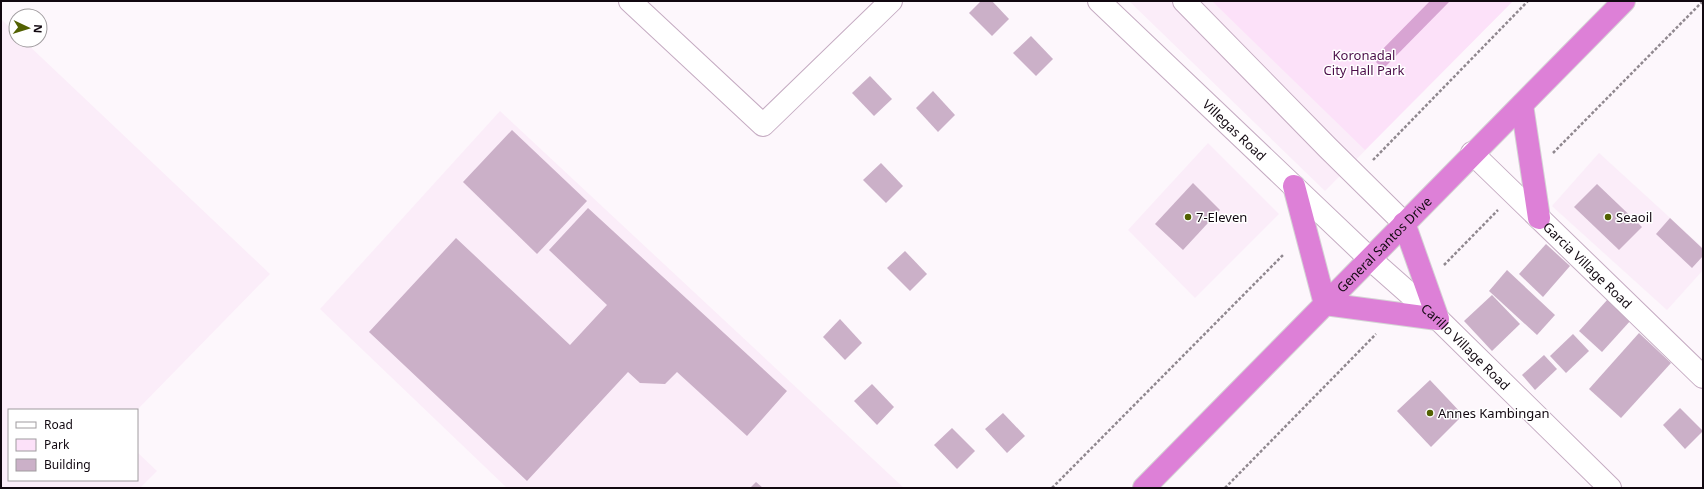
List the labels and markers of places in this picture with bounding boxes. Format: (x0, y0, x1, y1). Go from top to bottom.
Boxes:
place label: 7-Eleven (1196, 208, 1247, 226)
place label: Seaoil (1616, 208, 1652, 226)
marker: 7-Eleven (1183, 212, 1193, 222)
marker: Seaoil (1603, 212, 1613, 222)
place label: Annes Kambingan (1438, 404, 1550, 422)
marker: Annes Kambingan (1425, 408, 1435, 418)

